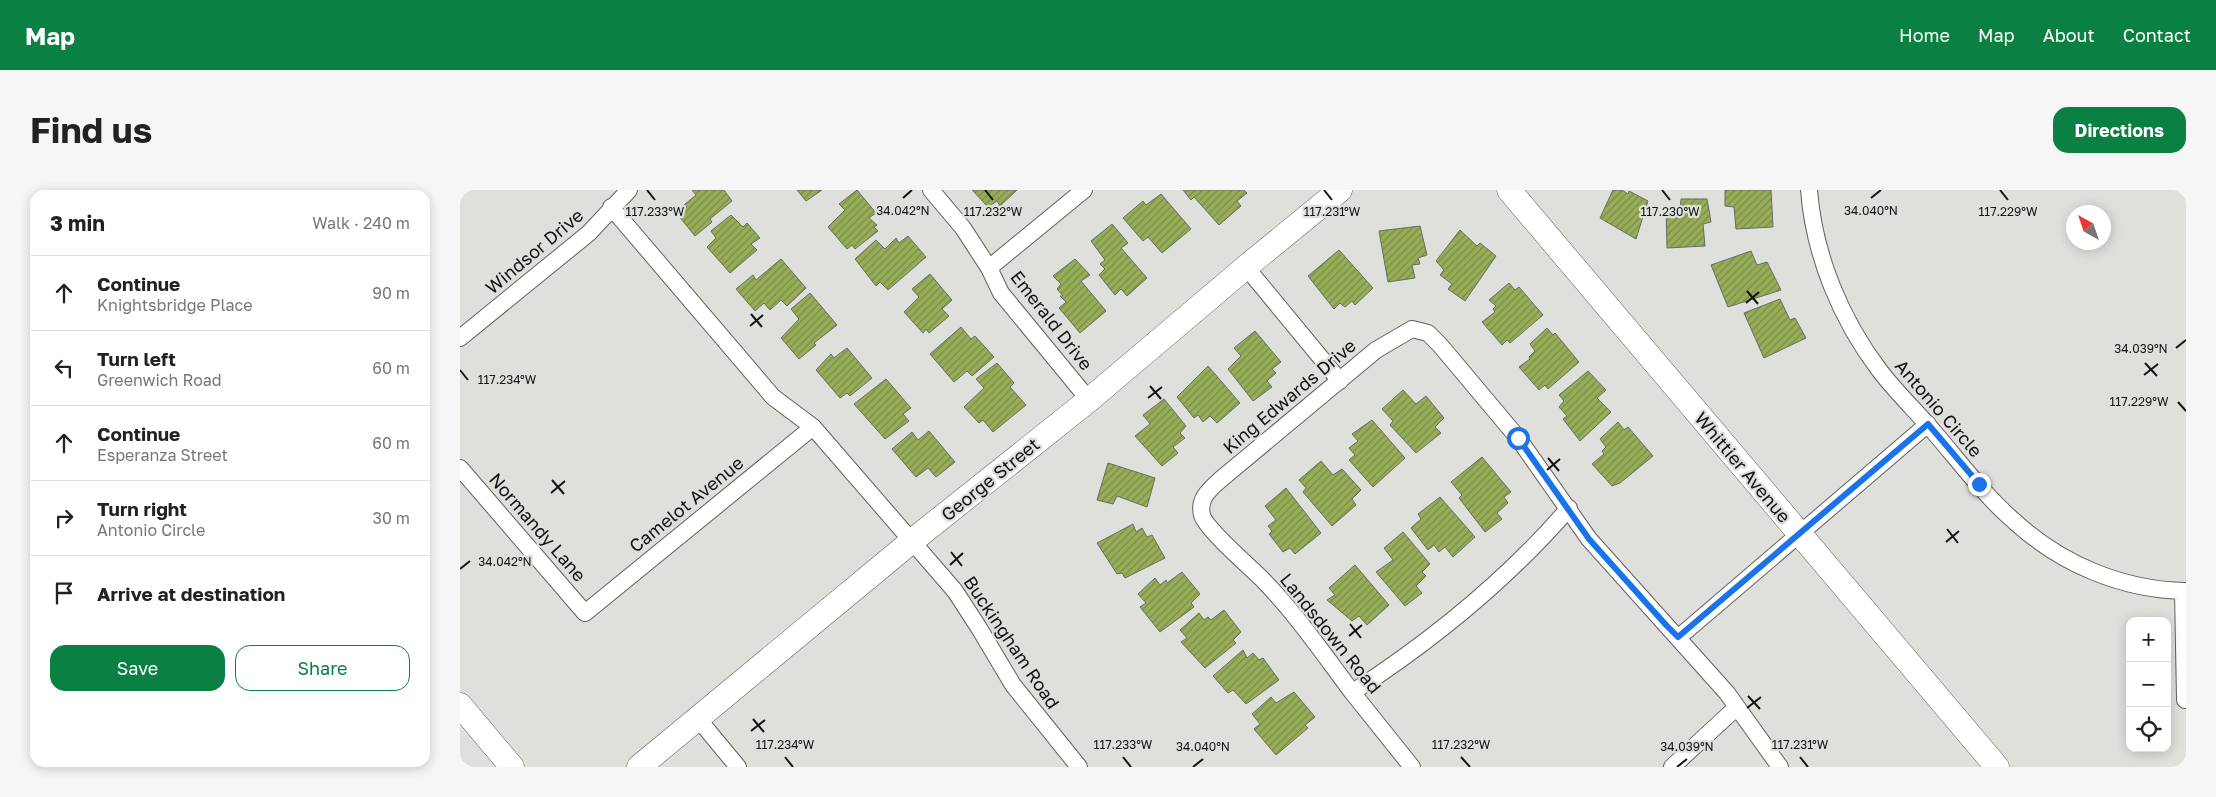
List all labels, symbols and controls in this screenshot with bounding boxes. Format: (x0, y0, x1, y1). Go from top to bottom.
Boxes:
text: Map (25, 21, 75, 50)
text: Home (1899, 24, 1950, 46)
text: Map (1978, 24, 2015, 46)
text: About (2043, 24, 2095, 46)
text: Contact (2123, 24, 2191, 46)
button: Directions (2053, 107, 2186, 153)
text: Find us (30, 109, 152, 151)
text: 34.042°N (876, 203, 930, 218)
text: 34.040°N (1844, 203, 1898, 218)
street label: Windsor Drive (481, 204, 587, 298)
text: 117.233°W (626, 204, 685, 219)
text: 117.232°W (964, 204, 1023, 219)
text: 117.231°W (1304, 204, 1361, 219)
text: 117.230°W (1640, 204, 1700, 219)
text: 117.229°W (1979, 204, 2038, 219)
north arrow (2066, 205, 2111, 250)
text: 3 min (50, 210, 105, 236)
text: Walk · 240 m (312, 213, 410, 233)
street label: Emerald Drive (1006, 266, 1098, 374)
text: Continue (97, 272, 180, 295)
icon: ahead (50, 279, 78, 307)
text: 90 m (372, 283, 410, 303)
text: Knightsbridge Place (97, 295, 253, 315)
street label: King Edwards Drive (1218, 334, 1360, 458)
text: 34.039°N (2114, 341, 2168, 356)
text: Turn left (97, 347, 176, 370)
icon: left (50, 354, 78, 382)
street label: Antonio Circle (1891, 355, 1987, 461)
text: 60 m (372, 358, 410, 378)
text: Greenwich Road (97, 370, 222, 390)
text: 117.234°W (478, 372, 537, 387)
text: 117.229°W (2110, 394, 2169, 409)
street label: Whittier Avenue (1690, 407, 1796, 527)
text: Continue (97, 422, 180, 445)
route start (1507, 427, 1530, 450)
icon: ahead (50, 429, 78, 457)
text: 60 m (372, 433, 410, 453)
street label: George Street (936, 433, 1044, 525)
text: Esperanza Street (97, 445, 228, 465)
street label: Camelot Avenue (625, 451, 747, 557)
street label: Normandy Lane (485, 468, 591, 586)
route end (1968, 473, 1991, 496)
text: Turn right (97, 497, 187, 520)
icon: right (50, 504, 78, 532)
text: 30 m (373, 508, 410, 528)
text: Antonio Circle (97, 520, 205, 540)
text: 34.042°N (478, 554, 532, 569)
street label: Landsdown Road (1276, 568, 1386, 698)
street label: Buckingham Road (959, 571, 1065, 713)
icon: arrive (50, 579, 78, 607)
text: Arrive at destination (97, 582, 285, 605)
map controls (2126, 617, 2171, 752)
button: + (2126, 617, 2171, 662)
button: Save (50, 645, 225, 691)
button: Share (235, 645, 410, 691)
button: − (2126, 662, 2171, 707)
button: locate (2126, 707, 2171, 752)
text: 117.234°W (756, 737, 815, 752)
text: 117.233°W (1094, 737, 1153, 752)
text: 117.232°W (1432, 737, 1491, 752)
text: 117.231°W (1772, 737, 1829, 752)
text: 34.040°N (1176, 739, 1230, 754)
text: 34.039°N (1660, 739, 1714, 754)

